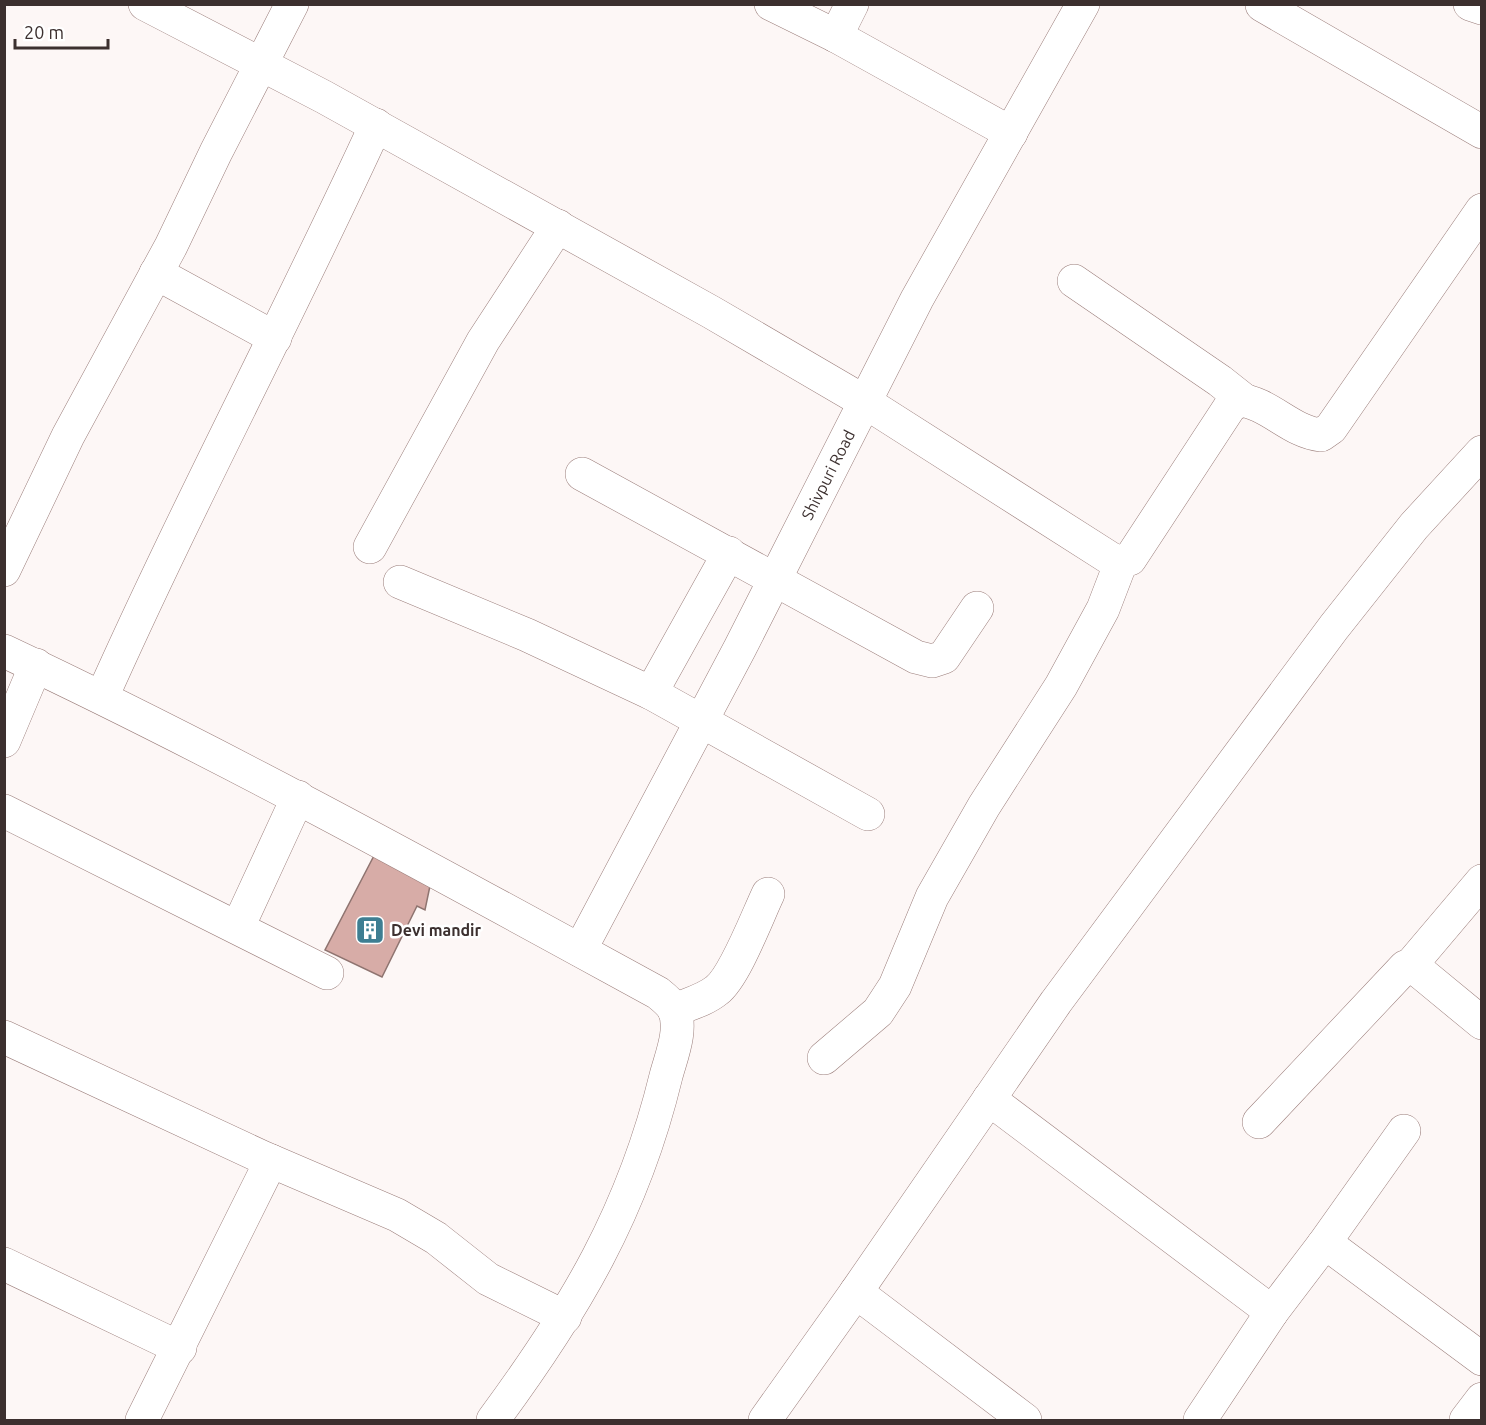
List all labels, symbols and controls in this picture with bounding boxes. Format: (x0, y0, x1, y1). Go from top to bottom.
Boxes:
scale bar (15, 12, 108, 50)
text: 20 m (24, 22, 64, 42)
street label: Shivpuri Road (798, 427, 858, 523)
building icon: Devi mandir (354, 914, 386, 946)
place label: Devi mandir (391, 921, 482, 939)

